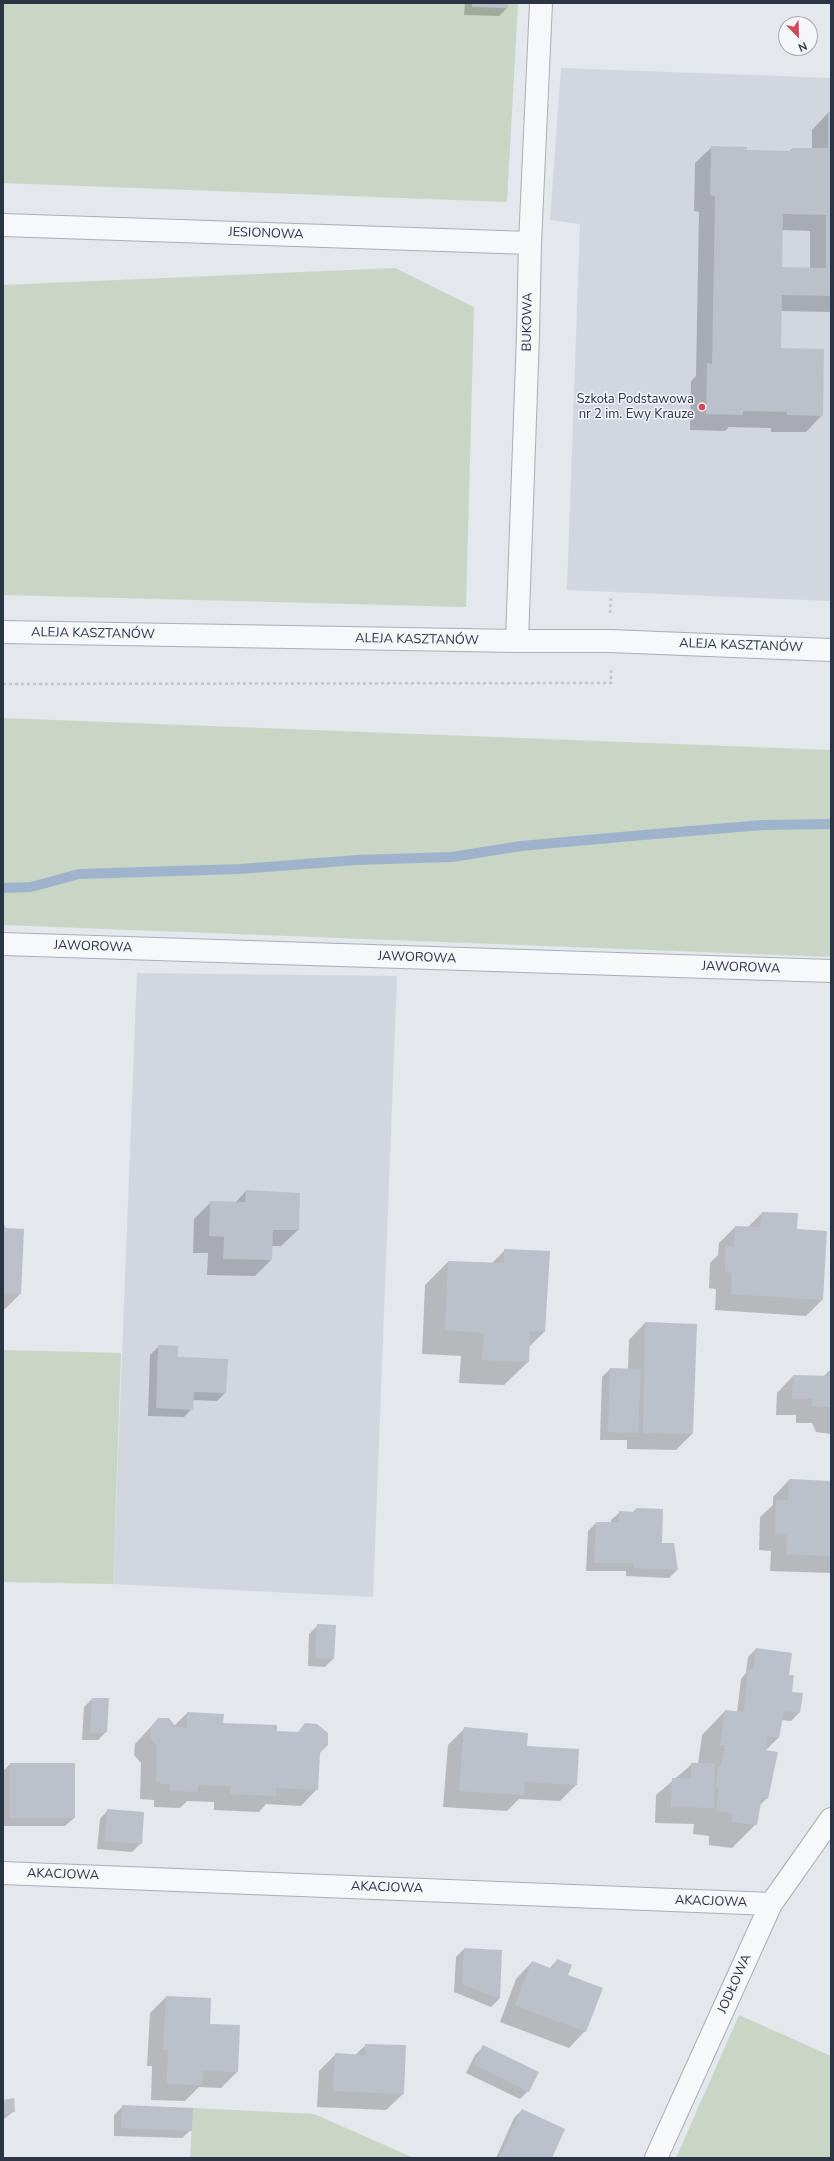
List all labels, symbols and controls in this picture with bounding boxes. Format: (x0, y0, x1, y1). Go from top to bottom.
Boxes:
north arrow (778, 16, 818, 56)
text: N (796, 38, 809, 55)
street label: JESIONOWA (228, 225, 304, 243)
street label: BUKOWA (520, 292, 536, 352)
place label: Szkoła Podstawowa nr 2 im. Ewy Krauze (576, 392, 694, 423)
marker: Szkoła Podstawowa nr 2 im. Ewy Krauze (697, 402, 707, 412)
street label: ALEJA KASZTANÓW (31, 625, 155, 643)
street label: ALEJA KASZTANÓW (355, 631, 479, 649)
street label: ALEJA KASZTANÓW (679, 636, 803, 656)
street label: JAWOROWA (53, 938, 133, 956)
street label: JAWOROWA (377, 949, 457, 967)
street label: JAWOROWA (701, 959, 781, 977)
street label: AKACJOWA (27, 1866, 99, 1884)
street label: AKACJOWA (351, 1879, 423, 1897)
street label: AKACJOWA (675, 1893, 747, 1911)
street label: JODŁOWA (715, 1952, 755, 2016)

